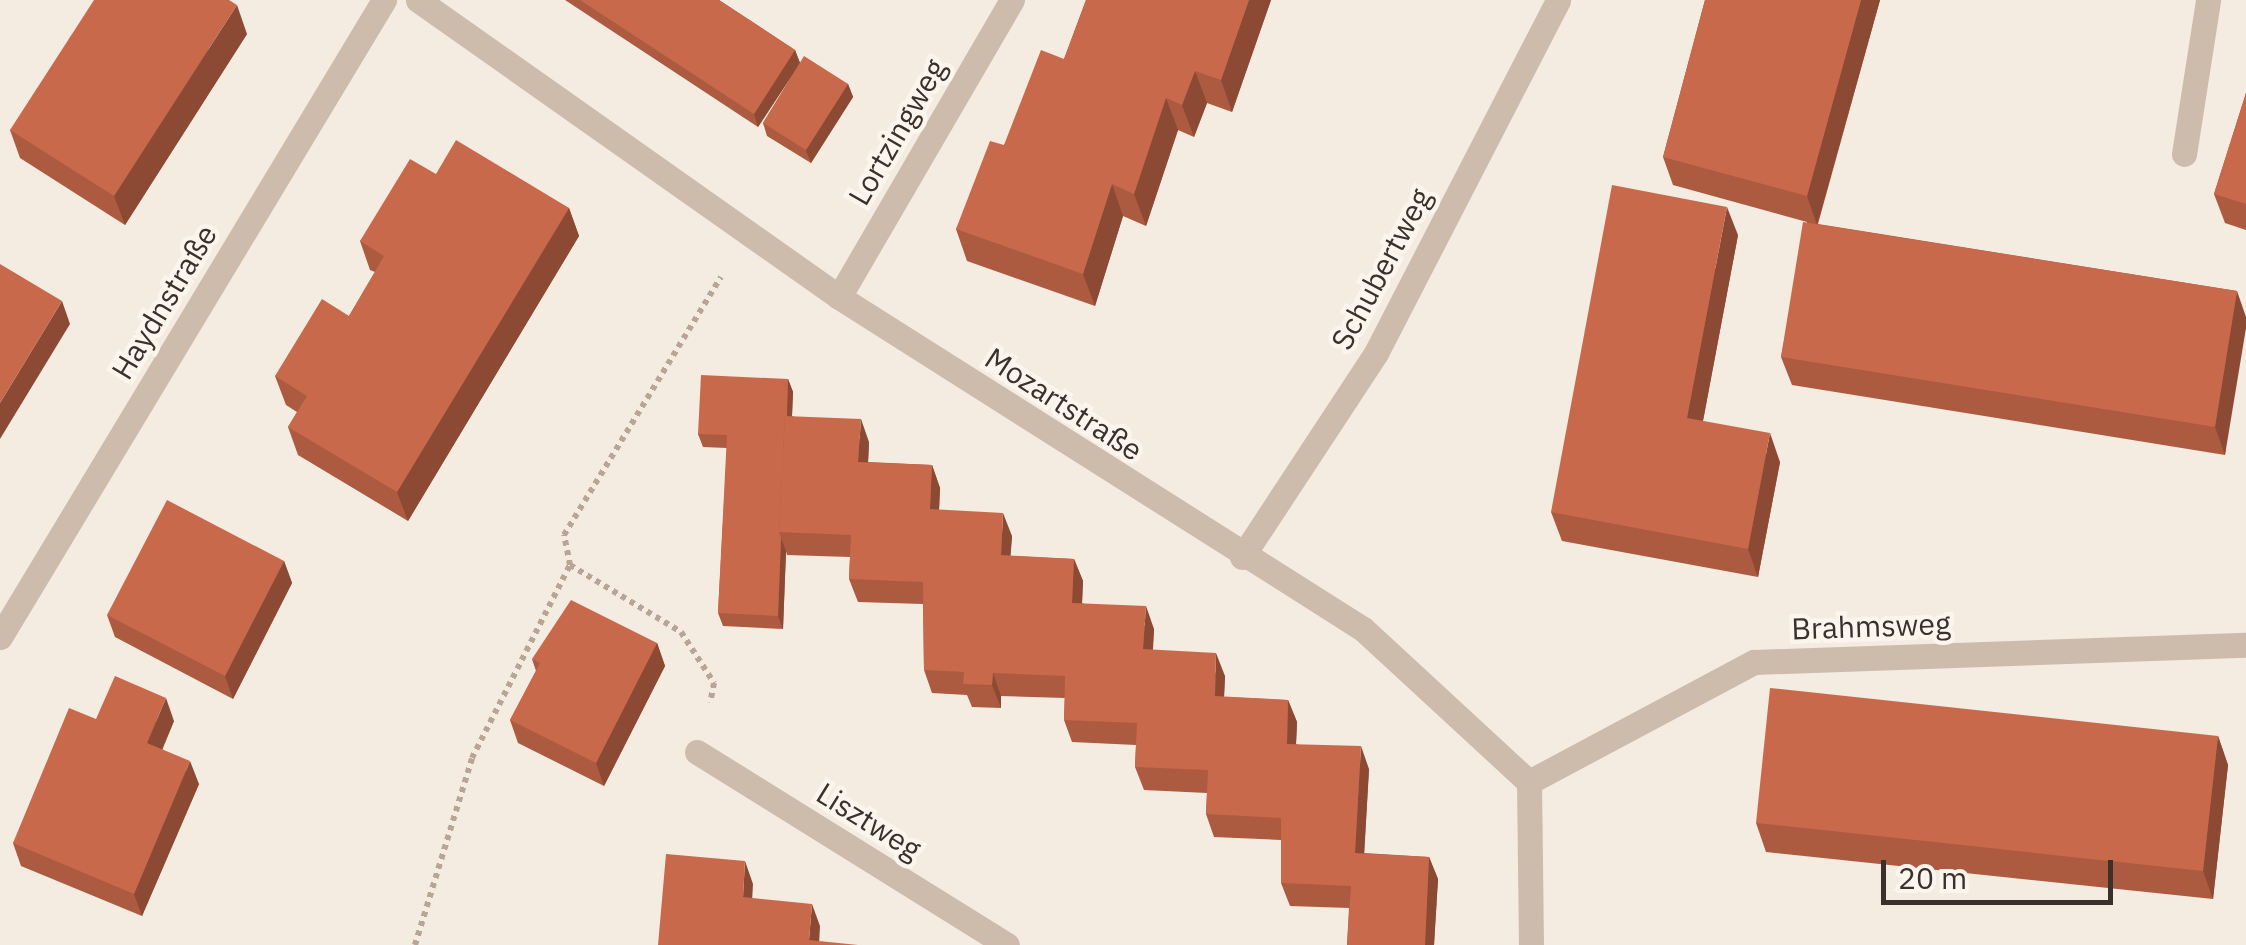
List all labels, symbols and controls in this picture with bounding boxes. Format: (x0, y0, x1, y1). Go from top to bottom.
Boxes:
street label: Lortzingweg (841, 53, 953, 211)
street label: Schubertweg (1323, 182, 1439, 356)
street label: Haydnstraße (104, 218, 224, 386)
street label: Mozartstraße (979, 340, 1149, 468)
street label: Brahmsweg (1791, 605, 1951, 647)
street label: Lisztweg (810, 775, 928, 867)
scale bar (1886, 840, 2118, 902)
text: 20 m (1898, 858, 1967, 897)

